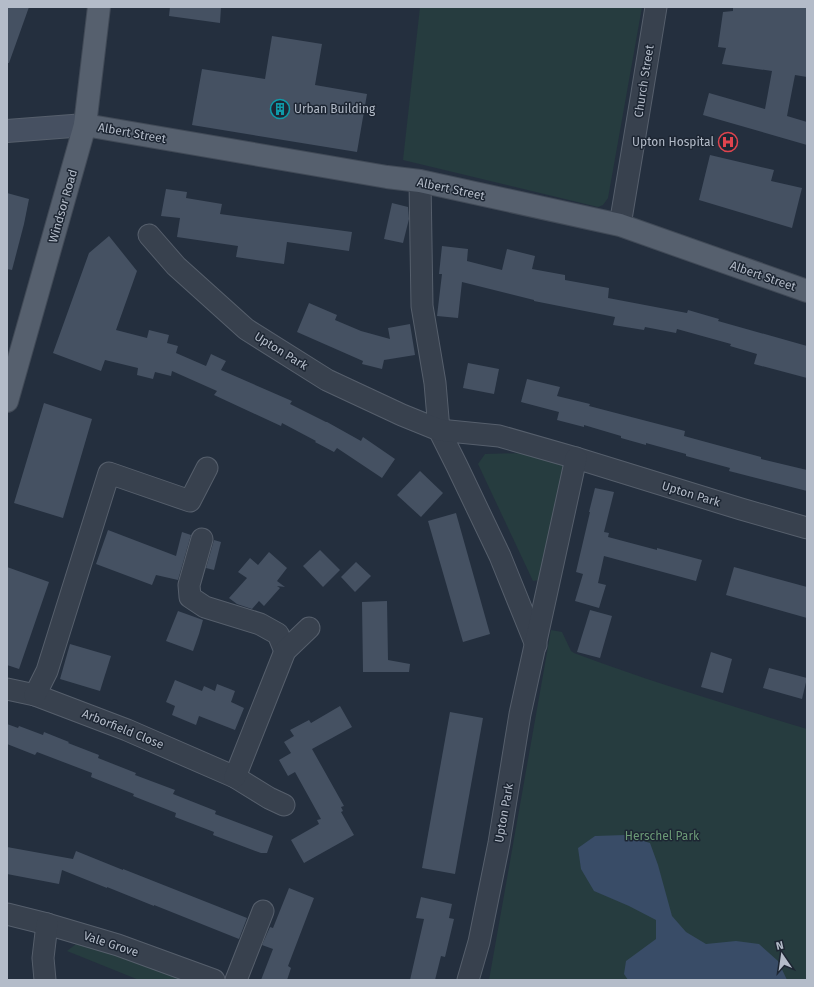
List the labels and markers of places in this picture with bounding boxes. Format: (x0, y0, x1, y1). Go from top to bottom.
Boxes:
building icon: Urban Building (269, 98, 291, 120)
place label: Urban Building (294, 102, 376, 116)
hospital icon: Upton Hospital (717, 131, 739, 153)
place label: Upton Hospital (632, 135, 714, 149)

